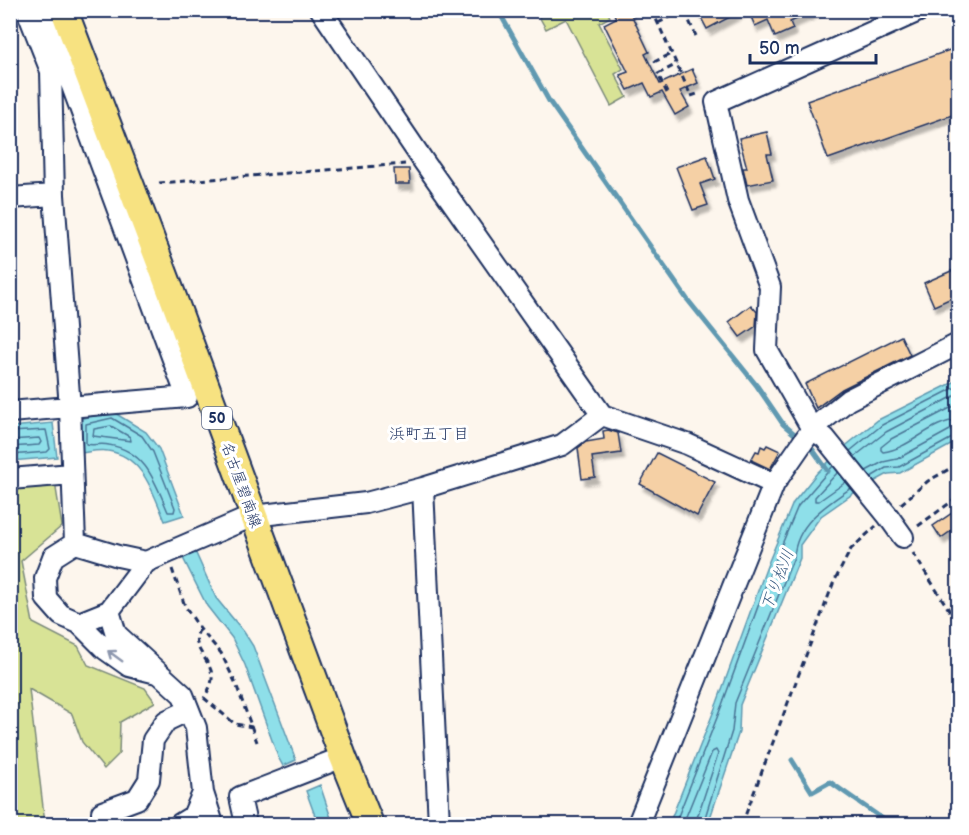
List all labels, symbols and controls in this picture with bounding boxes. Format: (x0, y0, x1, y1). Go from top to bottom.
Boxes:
scale bar (750, 27, 876, 65)
text: 50 m (759, 38, 800, 59)
road number: 50 (202, 407, 232, 429)
district label: 浜町五丁目 (389, 425, 469, 444)
street label: 名古屋碧南線 (217, 439, 265, 531)
water label: 下り松川 (758, 547, 798, 613)
one-way arrow (108, 650, 124, 662)

